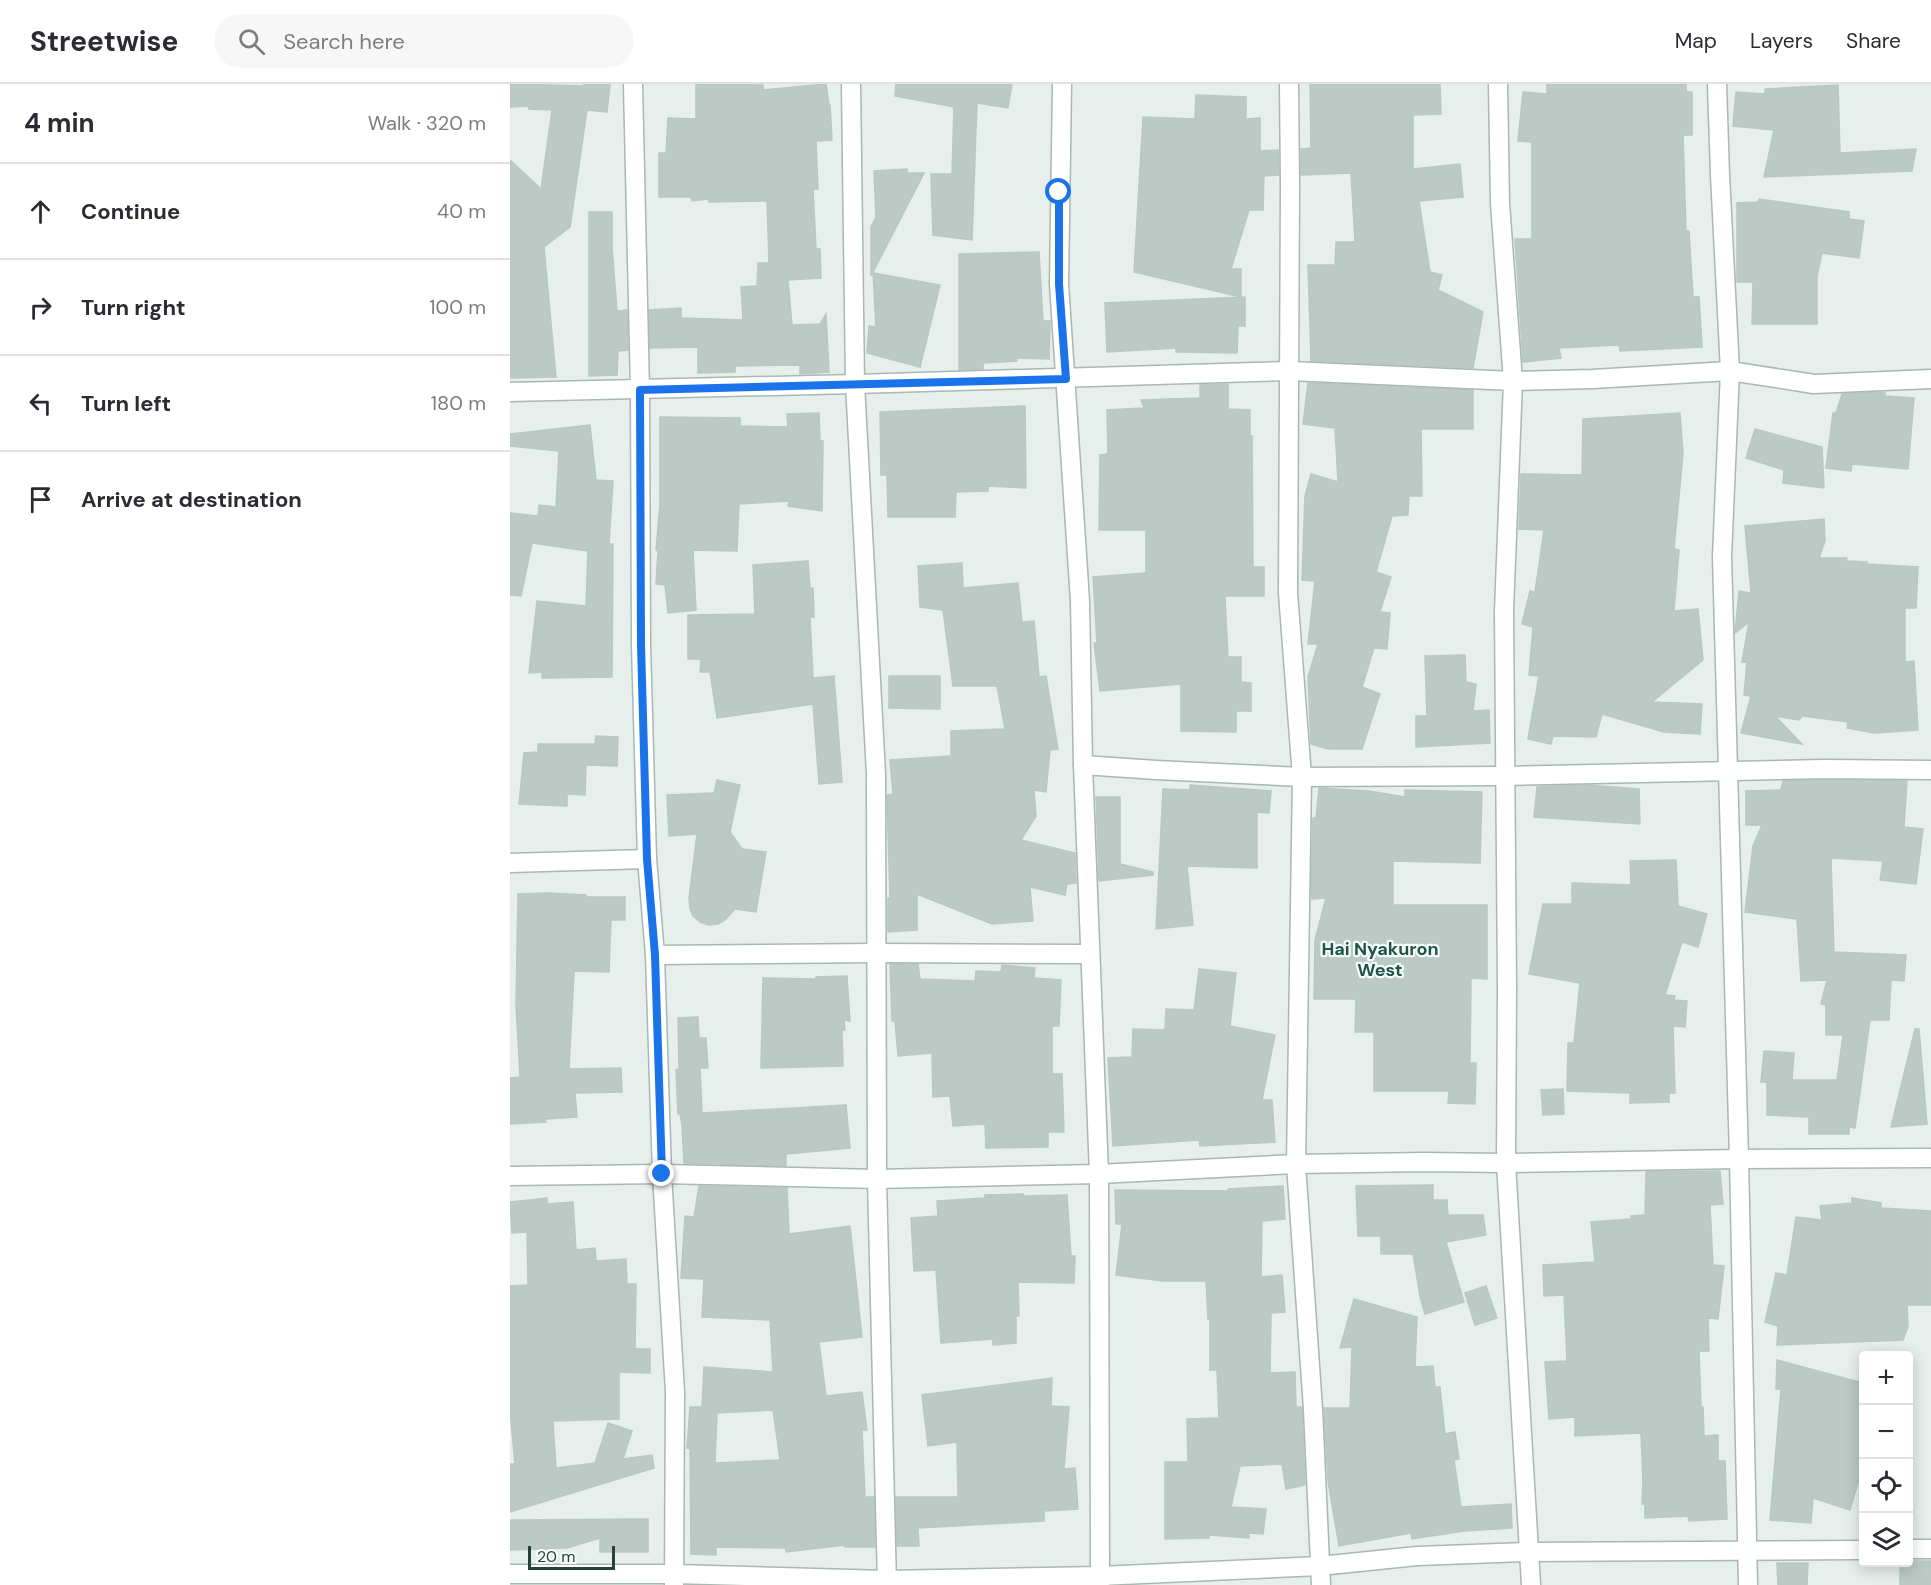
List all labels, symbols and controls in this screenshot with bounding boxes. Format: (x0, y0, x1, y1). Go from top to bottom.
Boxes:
search box (214, 14, 634, 68)
text: Streetwise (30, 23, 178, 60)
icon: search (235, 25, 268, 58)
text: Search here (283, 27, 405, 56)
text: Map (1675, 27, 1717, 55)
text: Layers (1750, 27, 1813, 55)
text: Share (1846, 27, 1901, 55)
text: 4 min (24, 106, 95, 140)
text: Walk · 320 m (368, 110, 486, 136)
route start (1045, 178, 1071, 204)
icon: ahead (24, 195, 57, 228)
text: Continue (81, 197, 180, 226)
text: 40 m (437, 198, 486, 224)
icon: right (24, 291, 57, 324)
text: Turn right (81, 293, 186, 322)
text: 100 m (429, 294, 486, 320)
icon: left (24, 387, 57, 420)
text: Turn left (81, 389, 171, 418)
text: 180 m (431, 390, 486, 416)
icon: arrive (24, 483, 57, 516)
text: Arrive at destination (81, 485, 302, 514)
district label: Hai Nyakuron West (1321, 937, 1439, 982)
route end (648, 1160, 674, 1186)
map controls (1859, 1351, 1913, 1567)
button: + (1859, 1351, 1913, 1405)
button: − (1859, 1405, 1913, 1459)
button: locate (1859, 1459, 1913, 1513)
button: layers (1859, 1513, 1913, 1567)
scale bar (528, 1543, 615, 1570)
text: 20 m (537, 1546, 576, 1567)

